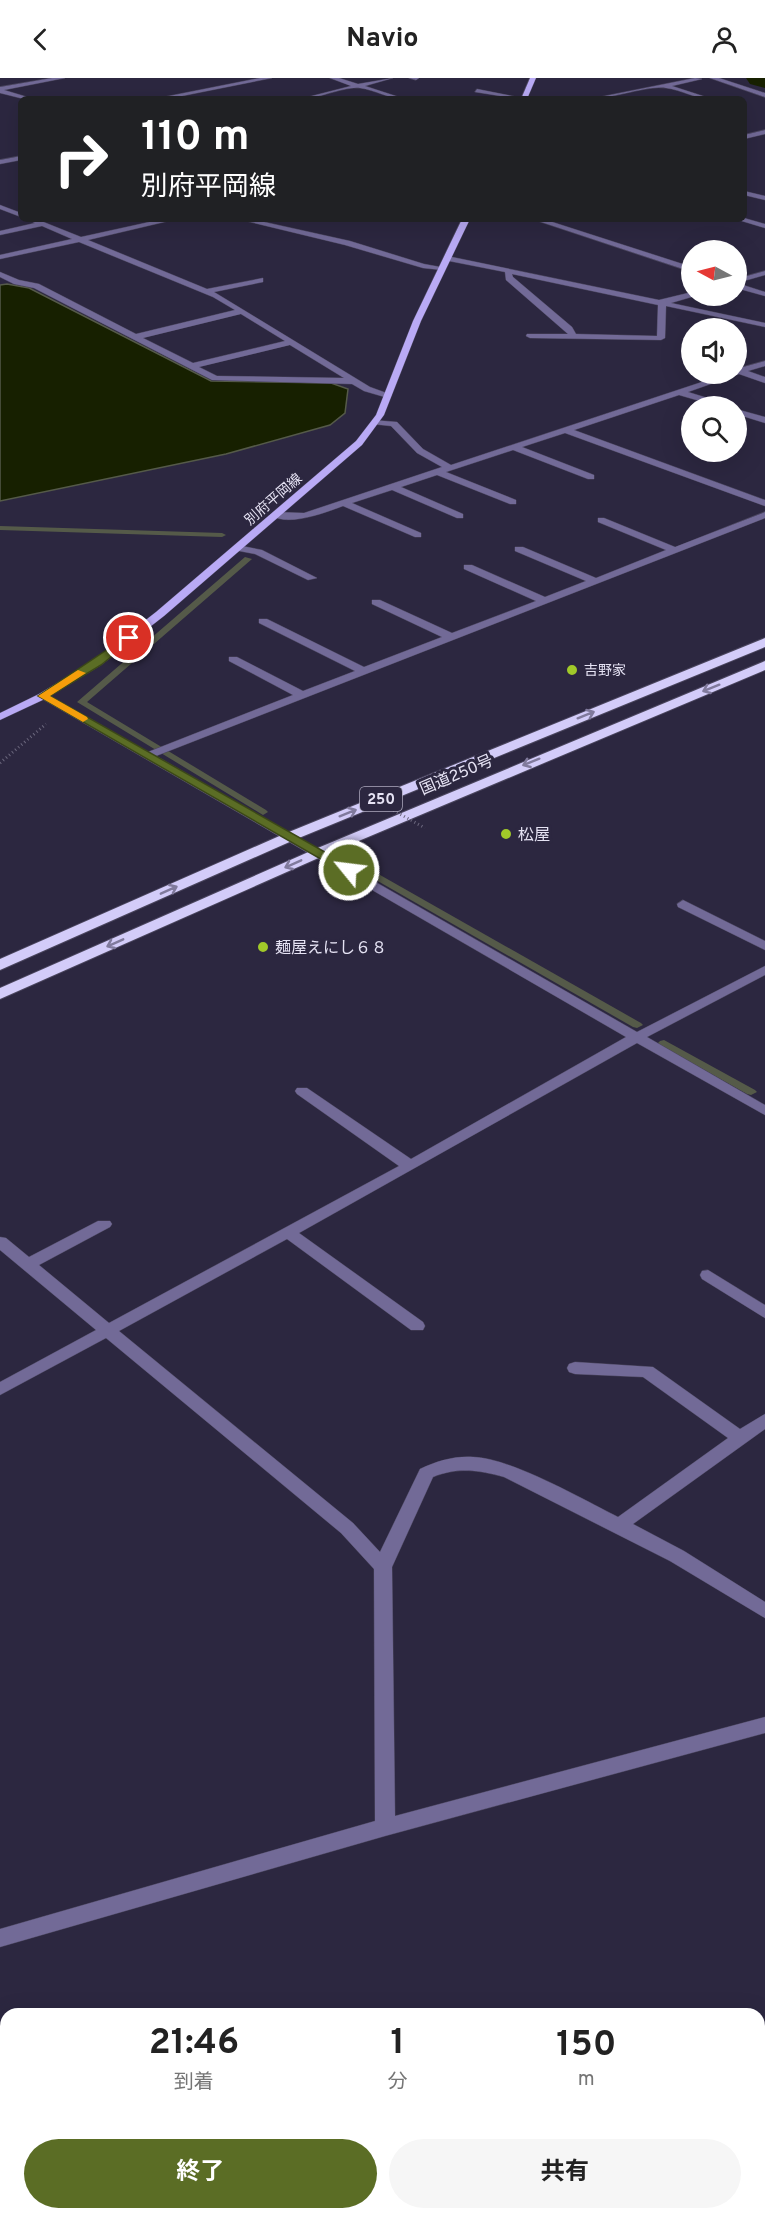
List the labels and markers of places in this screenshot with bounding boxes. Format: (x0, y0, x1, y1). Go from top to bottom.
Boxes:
pin (103, 612, 154, 663)
marker: 吉野家 (565, 663, 579, 677)
place label: 吉野家 (584, 663, 626, 680)
place label: 松屋 (518, 826, 550, 846)
marker: 松屋 (499, 827, 513, 841)
place label: 麺屋えにし６８ (275, 939, 387, 959)
marker: 麺屋えにし６８ (256, 940, 270, 954)

